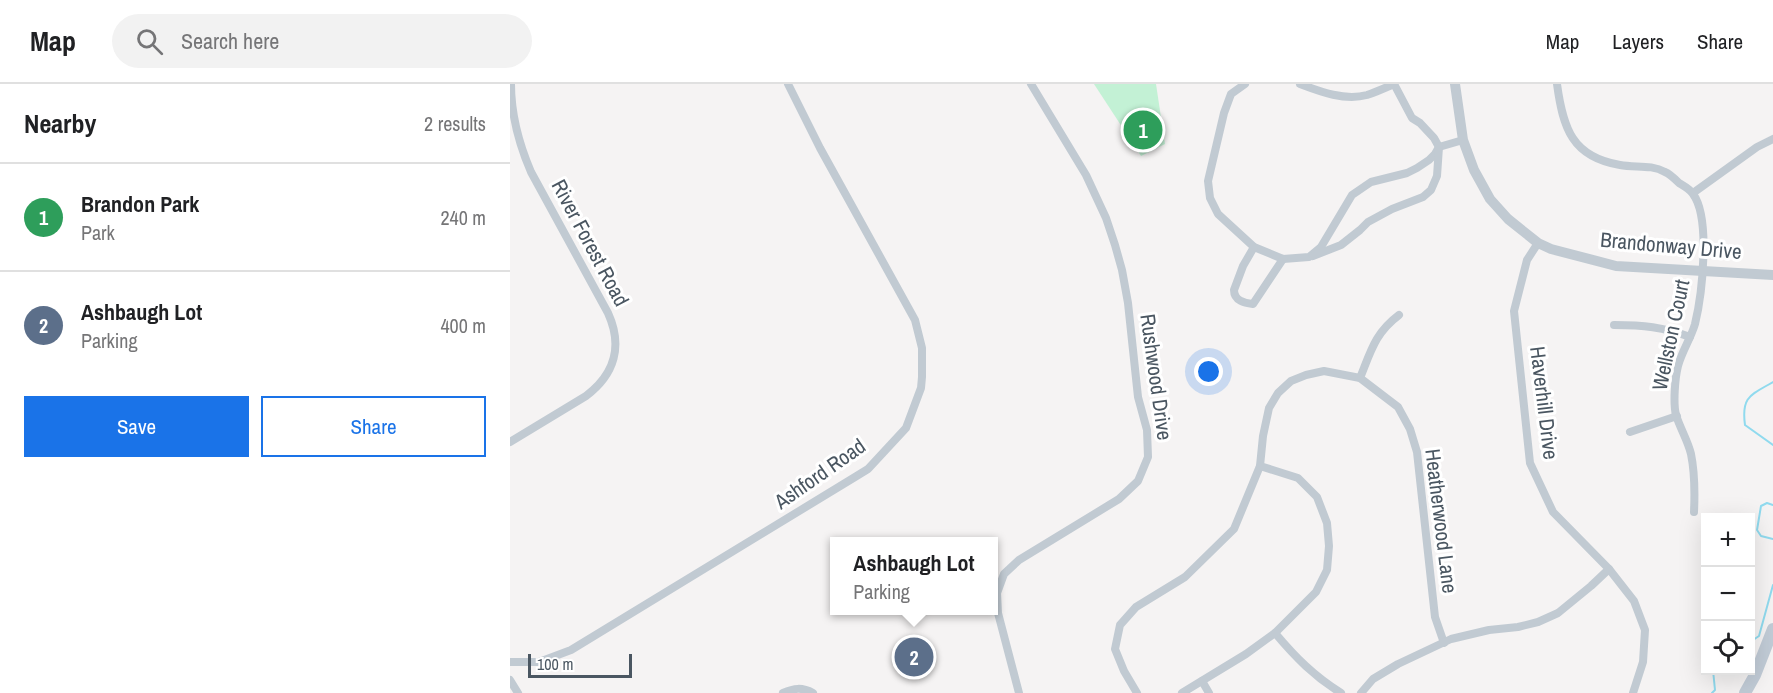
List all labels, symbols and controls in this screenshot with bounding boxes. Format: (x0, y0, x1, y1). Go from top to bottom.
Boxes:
search box (112, 14, 532, 68)
text: Map (30, 22, 76, 60)
icon: search (133, 25, 166, 58)
text: Search here (181, 26, 279, 56)
text: Map (1546, 27, 1579, 56)
text: Layers (1612, 27, 1664, 56)
text: Share (1697, 27, 1743, 56)
text: Nearby (24, 106, 96, 141)
pin: 1 (1124, 108, 1162, 152)
text: 2 results (424, 110, 486, 137)
street label: River Forest Road (545, 174, 636, 311)
text: Brandon Park (81, 189, 199, 219)
text: 1 (39, 204, 48, 231)
text: 240 m (440, 204, 486, 231)
text: Park (81, 219, 115, 246)
street label: Brandonway Drive (1599, 225, 1743, 266)
street label: Wellston Court (1645, 277, 1696, 393)
text: Ashbaugh Lot (81, 297, 202, 327)
text: 2 (39, 312, 48, 339)
text: 400 m (440, 312, 486, 339)
street label: Rushwood Drive (1133, 312, 1180, 442)
text: Parking (81, 327, 138, 354)
street label: Haverhill Drive (1523, 345, 1566, 461)
your location (1194, 357, 1223, 386)
button: Save (24, 396, 249, 457)
button: Share (261, 396, 486, 457)
street label: Ashford Road (767, 432, 871, 516)
street label: Heatherwood Lane (1418, 447, 1465, 595)
map controls (1701, 513, 1755, 675)
button: + (1701, 513, 1755, 567)
popup (830, 537, 998, 615)
text: Ashbaugh Lot (853, 548, 975, 578)
button: − (1701, 567, 1755, 621)
text: Parking (853, 578, 910, 605)
button: locate (1701, 621, 1755, 675)
pin: 2 (894, 634, 934, 680)
scale bar (528, 651, 632, 678)
text: 100 m (537, 653, 573, 675)

